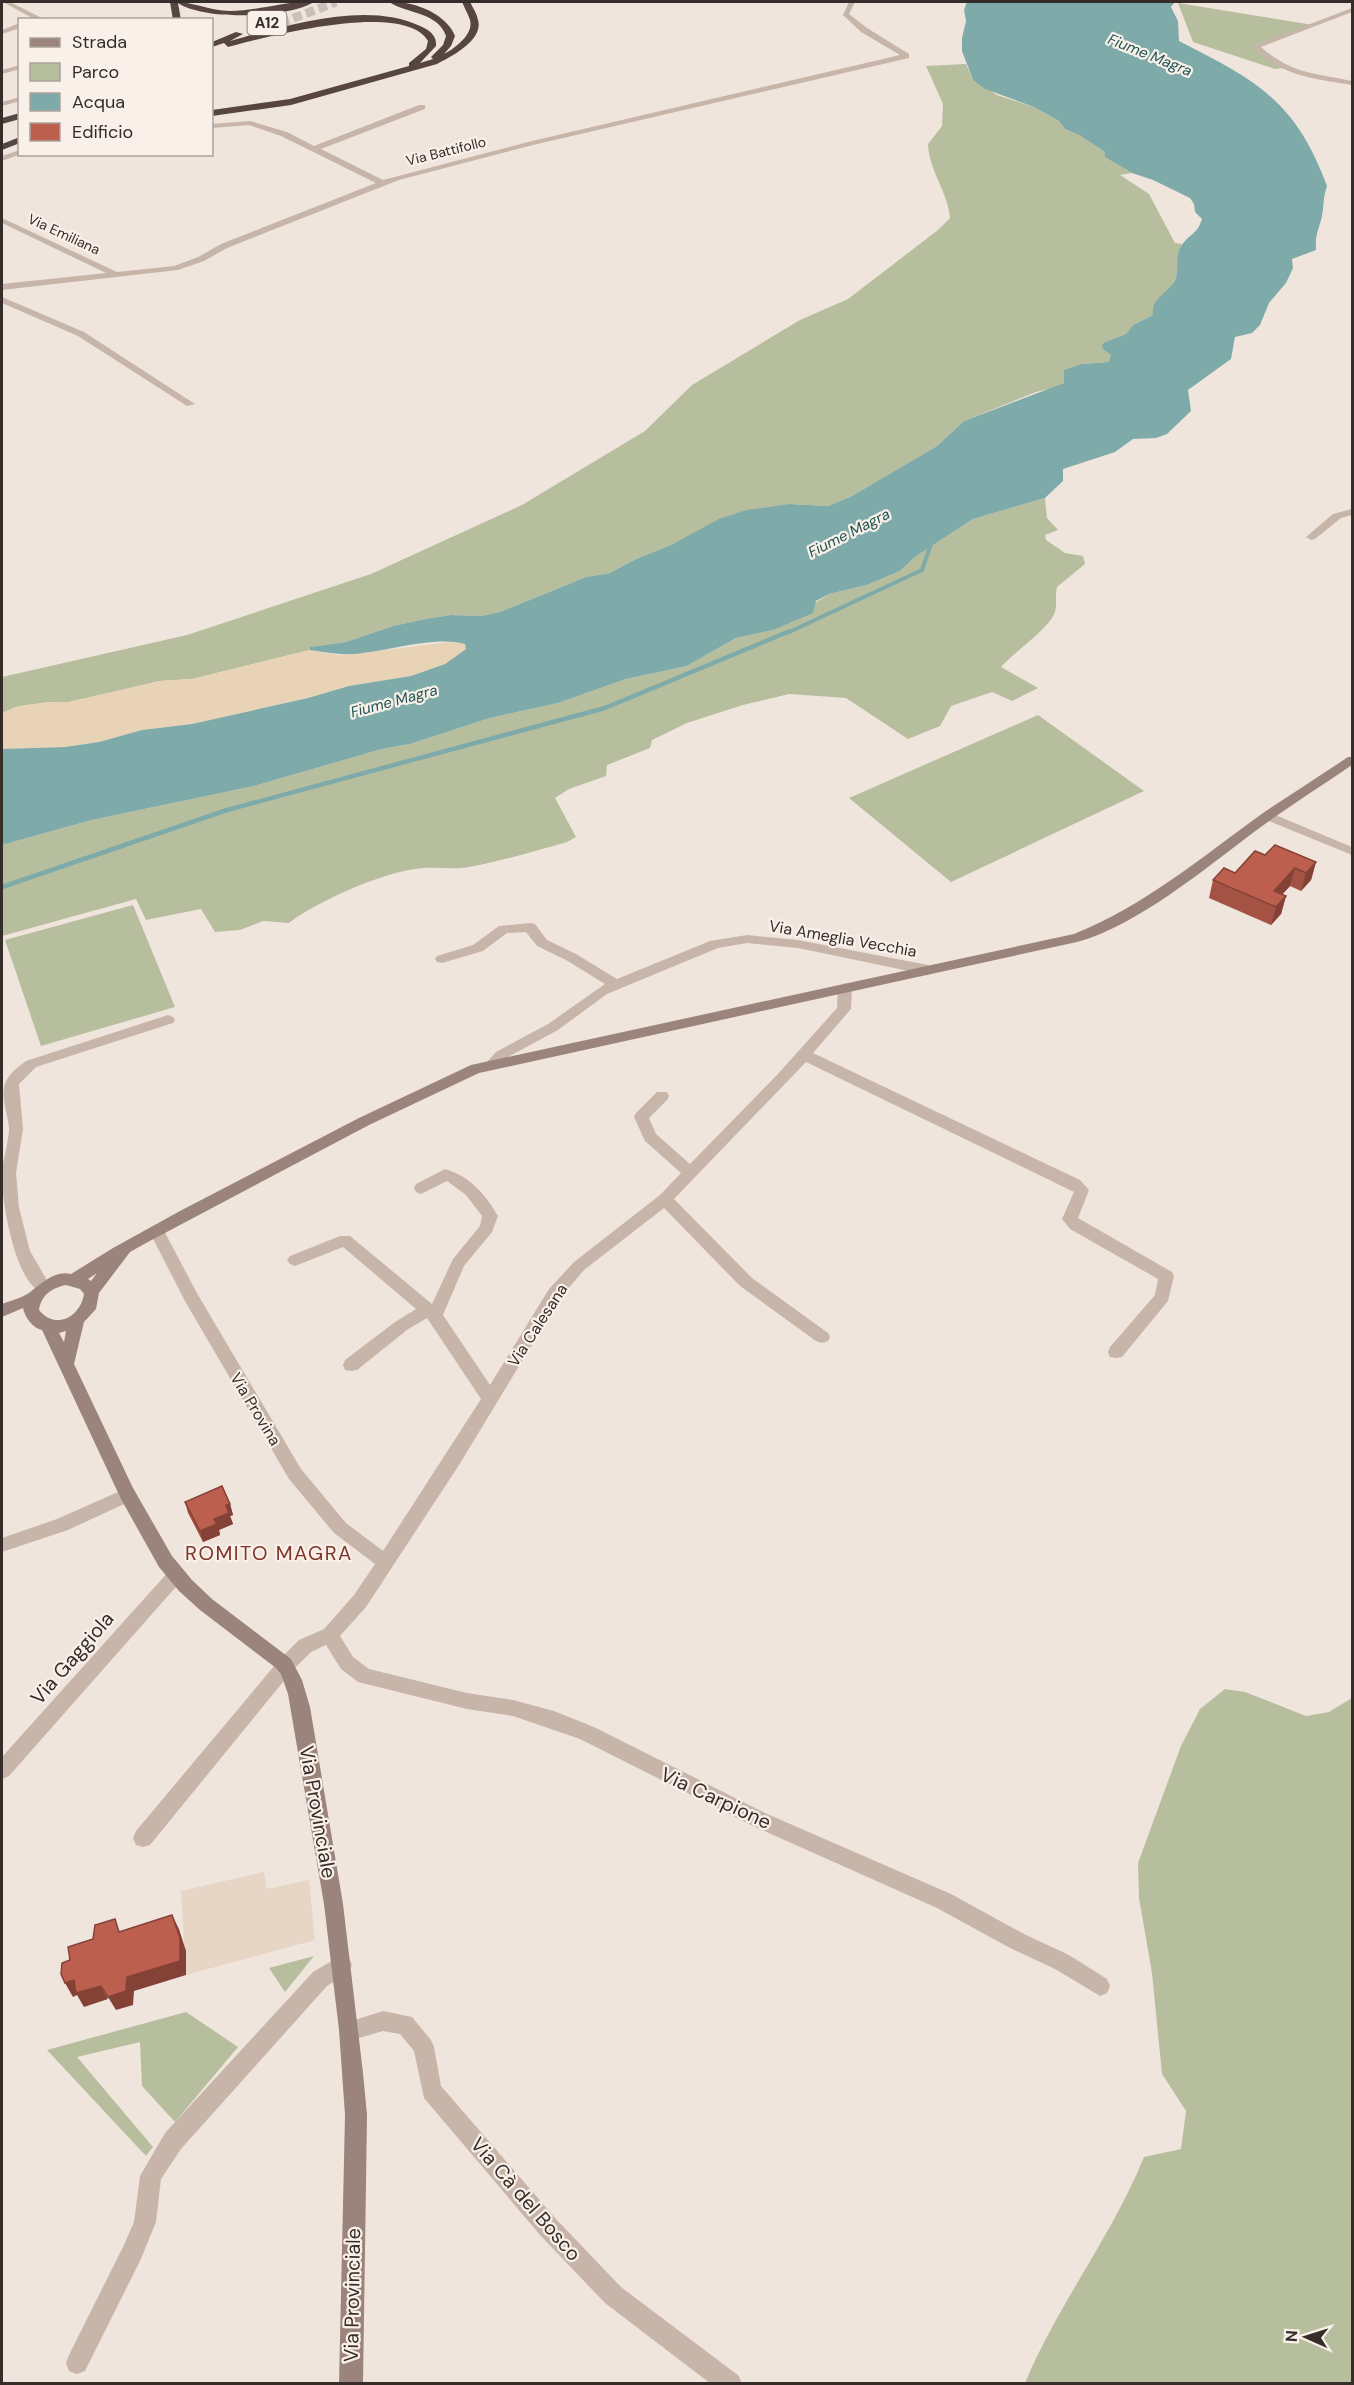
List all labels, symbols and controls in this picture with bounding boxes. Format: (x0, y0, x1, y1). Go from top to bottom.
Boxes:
road number: A12 (248, 11, 286, 35)
legend (18, 18, 213, 156)
water label: Fiume Magra (1105, 29, 1195, 81)
text: Strada (72, 30, 127, 54)
text: Parco (72, 60, 119, 84)
text: Acqua (72, 90, 125, 114)
text: Edificio (72, 120, 133, 144)
street label: Via Battifollo (404, 132, 488, 170)
street label: Via Emiliana (25, 209, 103, 259)
water label: Fiume Magra (805, 504, 893, 562)
water label: Fiume Magra (348, 680, 440, 722)
street label: Via Ameglia Vecchia (767, 915, 918, 962)
street label: Via Calesana (503, 1280, 572, 1371)
street label: Via Provina (226, 1369, 286, 1450)
district label: ROMITO MAGRA (185, 1540, 353, 1566)
street label: Via Gaggiola (25, 1606, 119, 1710)
street label: Via Provinciale (294, 1744, 342, 1880)
street label: Via Carpione (657, 1761, 775, 1835)
street label: Via Cà del Bosco (465, 2132, 587, 2266)
street label: Via Provinciale (338, 2228, 366, 2362)
north arrow (1276, 2307, 1336, 2367)
text: N (1281, 2330, 1302, 2343)

